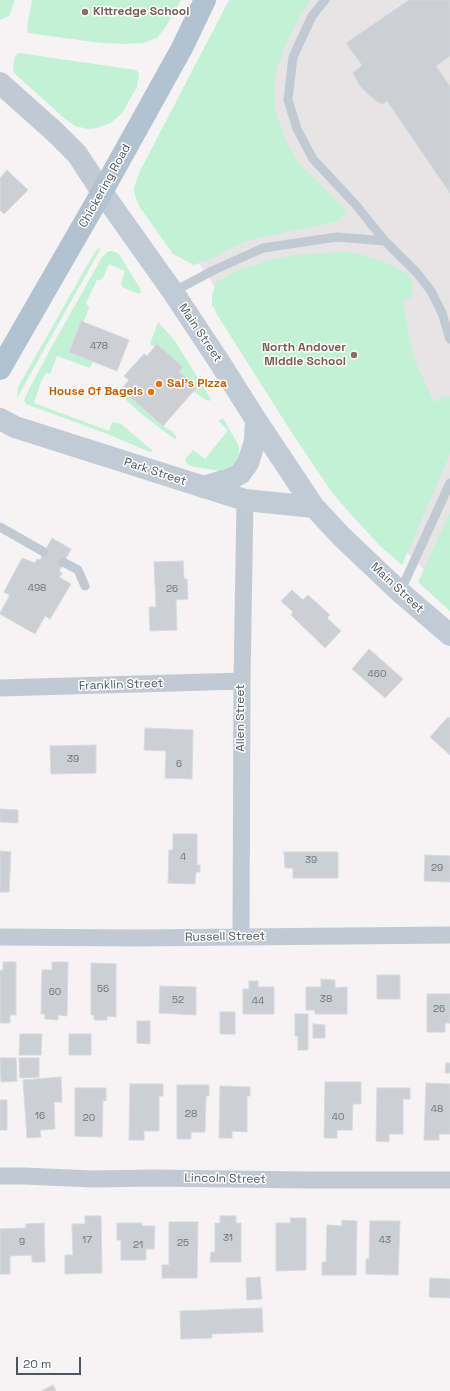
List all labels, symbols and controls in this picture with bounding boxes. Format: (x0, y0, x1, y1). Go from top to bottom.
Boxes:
place label: Kittredge School (93, 5, 189, 19)
marker: Kittredge School (80, 7, 90, 17)
street label: Chickering Road (76, 142, 134, 230)
street label: Main Street (175, 301, 225, 365)
house number: 478 (90, 340, 108, 352)
place label: North Andover Middle School (262, 341, 346, 369)
marker: North Andover Middle School (349, 350, 359, 360)
place label: Sal's Pizza (167, 377, 227, 391)
marker: Sal's Pizza (154, 379, 164, 389)
place label: House Of Bagels (49, 385, 143, 399)
marker: House Of Bagels (146, 387, 156, 397)
street label: Park Street (122, 455, 188, 489)
street label: Main Street (367, 560, 427, 616)
house number: 498 (28, 582, 46, 594)
house number: 26 (166, 583, 178, 595)
house number: 460 (368, 668, 386, 680)
street label: Franklin Street (79, 676, 163, 694)
street label: Allen Street (234, 684, 248, 752)
house number: 39 (67, 753, 79, 765)
house number: 6 (176, 758, 182, 770)
house number: 4 (180, 851, 186, 863)
house number: 39 (305, 854, 317, 866)
house number: 29 (431, 862, 443, 874)
street label: Russell Street (185, 929, 265, 945)
house number: 56 (97, 983, 109, 995)
house number: 60 (49, 986, 61, 998)
house number: 38 (320, 993, 332, 1005)
house number: 52 (172, 994, 184, 1006)
house number: 44 (252, 995, 264, 1007)
house number: 26 (433, 1003, 445, 1015)
house number: 48 (431, 1103, 443, 1115)
house number: 28 (185, 1108, 197, 1120)
house number: 16 (35, 1110, 45, 1122)
house number: 40 (332, 1111, 344, 1123)
house number: 20 (83, 1112, 95, 1124)
street label: Lincoln Street (184, 1171, 266, 1187)
house number: 31 (223, 1232, 233, 1244)
house number: 17 (82, 1234, 92, 1246)
house number: 43 (379, 1234, 391, 1246)
house number: 9 (19, 1236, 25, 1248)
house number: 25 (177, 1237, 189, 1249)
house number: 21 (133, 1239, 143, 1251)
scale bar (18, 1349, 83, 1375)
text: 20 m (23, 1356, 51, 1372)

